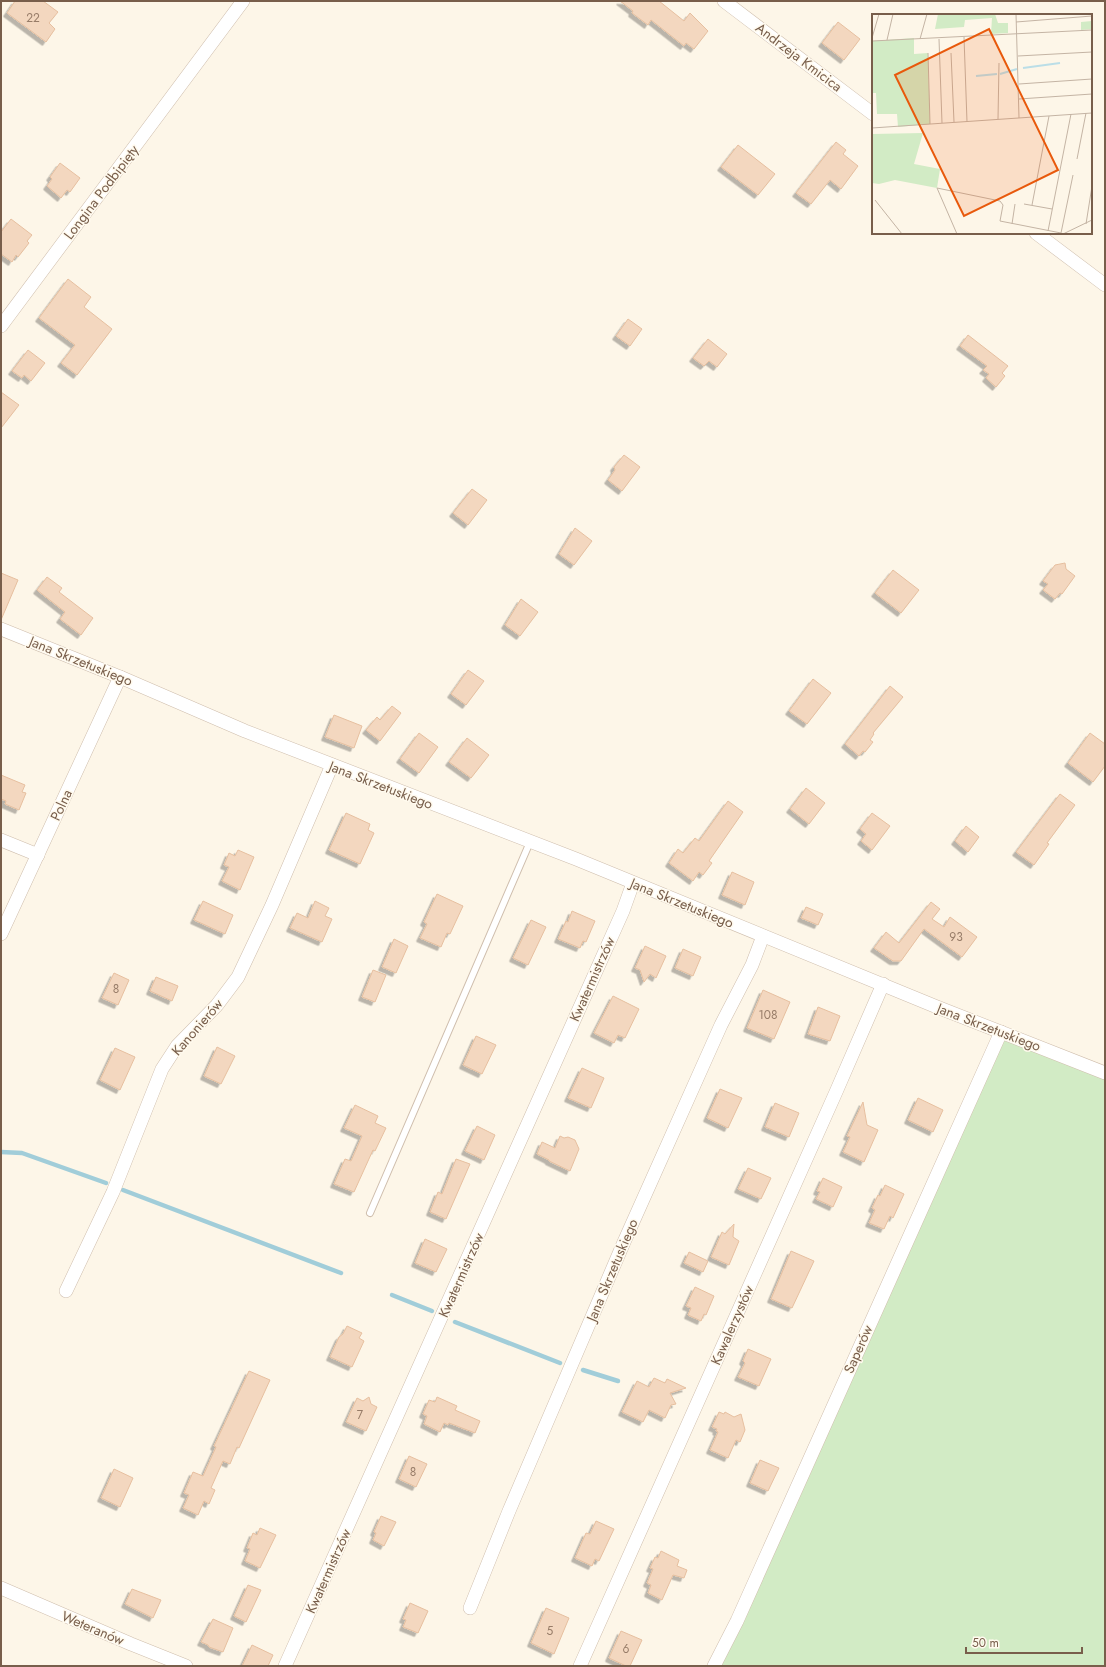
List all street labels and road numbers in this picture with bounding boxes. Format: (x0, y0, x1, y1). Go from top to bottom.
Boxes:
street label: Andrzeja Kmicica (751, 18, 847, 96)
street label: Longina Podbipięty (59, 140, 144, 244)
street label: Jana Skrzetuskiego (24, 630, 136, 691)
street label: Jana Skrzetuskiego (324, 755, 436, 814)
street label: Polna (45, 786, 77, 824)
street label: Jana Skrzetuskiego (625, 872, 737, 933)
street label: Kwatermistrzów (564, 933, 620, 1025)
street label: Kanonierów (167, 994, 228, 1060)
street label: Jana Skrzetuskiego (932, 997, 1044, 1056)
street label: Jana Skrzetuskiego (581, 1215, 643, 1326)
street label: Kwatermistrzów (433, 1229, 489, 1321)
street label: Kawalerzystów (706, 1282, 759, 1368)
street label: Saperów (838, 1321, 878, 1376)
street label: Kwatermistrzów (300, 1525, 356, 1617)
street label: Weteranów (59, 1606, 128, 1650)

